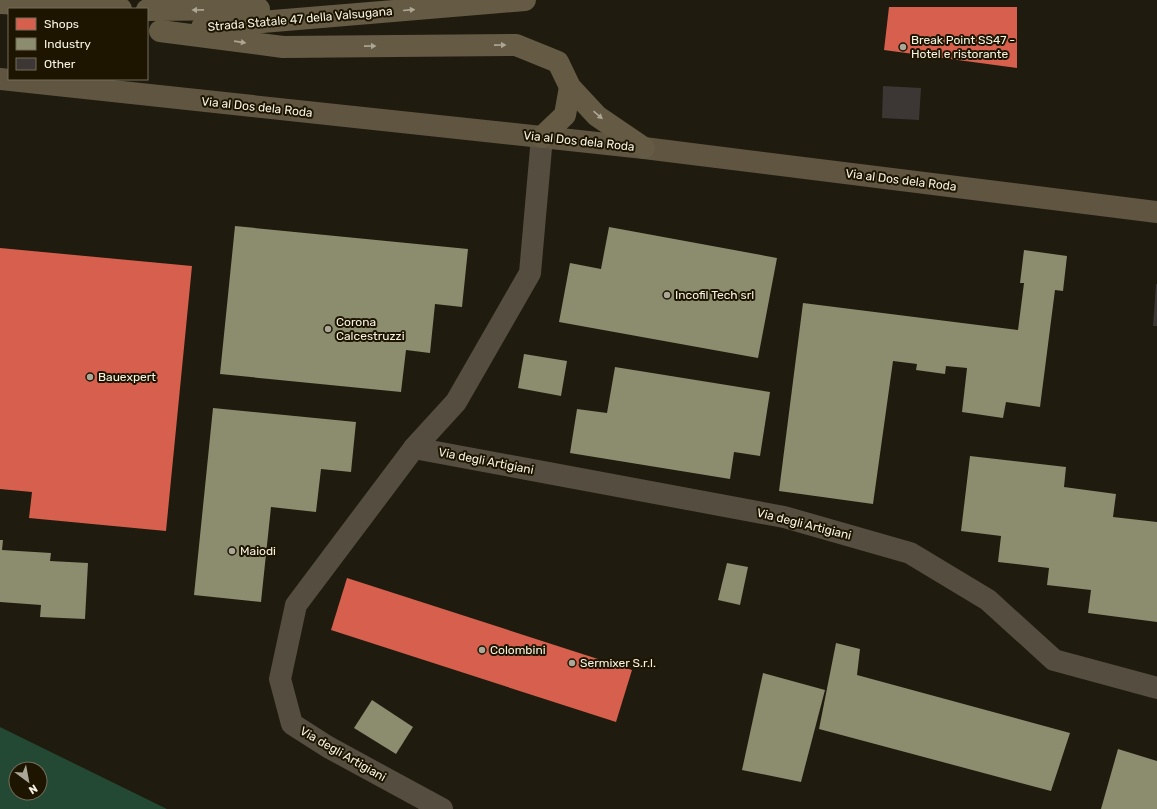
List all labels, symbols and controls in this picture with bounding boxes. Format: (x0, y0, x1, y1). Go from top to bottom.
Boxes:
street label: Strada Statale 47 della Valsugana (207, 4, 393, 34)
one-way arrow (403, 6, 415, 13)
one-way arrow (191, 7, 204, 13)
legend (8, 8, 148, 80)
text: Shops (44, 17, 79, 31)
place label: Break Point SS47 - Hotel e ristorante (911, 33, 1015, 61)
text: Industry (44, 37, 91, 51)
one-way arrow (234, 39, 246, 45)
one-way arrow (494, 42, 507, 48)
marker: Break Point SS47 - Hotel e ristorante (898, 42, 908, 52)
one-way arrow (364, 43, 377, 49)
text: Other (44, 57, 76, 71)
street label: Via al Dos dela Roda (201, 94, 313, 120)
one-way arrow (592, 111, 603, 120)
street label: Via al Dos dela Roda (523, 128, 635, 154)
street label: Via al Dos dela Roda (845, 166, 957, 194)
place label: Incofil Tech srl (675, 288, 754, 302)
marker: Incofil Tech srl (662, 290, 672, 300)
place label: Corona Calcestruzzi (336, 315, 405, 343)
marker: Corona Calcestruzzi (323, 324, 333, 334)
place label: Bauexpert (98, 370, 156, 384)
marker: Bauexpert (85, 372, 95, 382)
street label: Via degli Artigiani (437, 445, 535, 477)
street label: Via degli Artigiani (755, 505, 853, 543)
place label: Maiodi (240, 544, 276, 558)
marker: Maiodi (227, 546, 237, 556)
place label: Colombini (490, 643, 546, 657)
marker: Colombini (477, 645, 487, 655)
place label: Sermixer S.r.l. (580, 656, 656, 670)
marker: Sermixer S.r.l. (567, 658, 577, 668)
street label: Via degli Artigiani (298, 724, 389, 784)
north arrow (8, 761, 48, 801)
text: N (26, 781, 40, 797)

